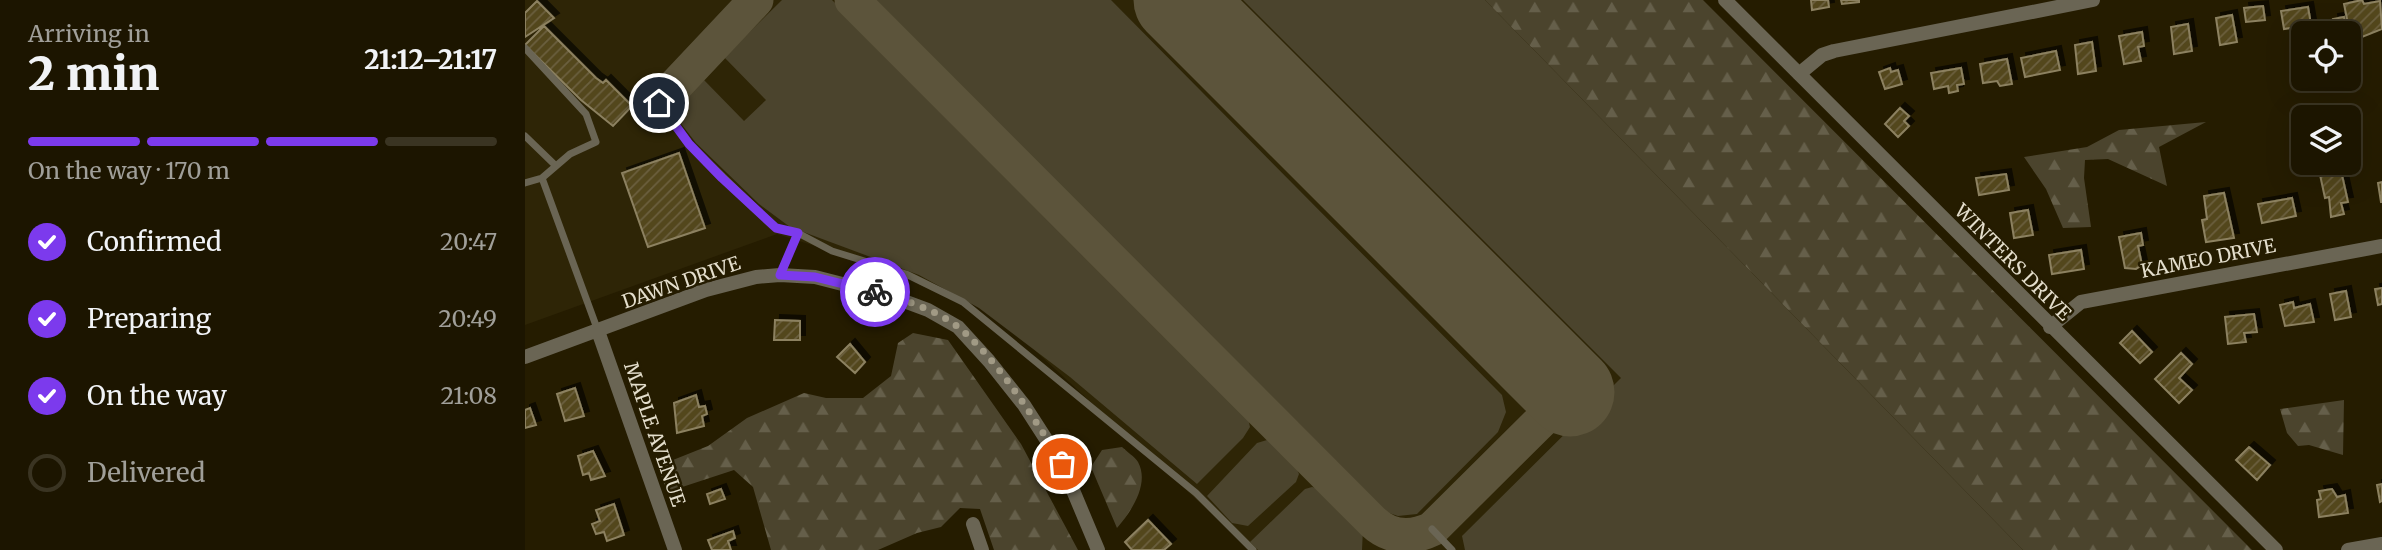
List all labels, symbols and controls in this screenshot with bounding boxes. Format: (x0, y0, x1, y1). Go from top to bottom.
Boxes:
text: Arriving in (28, 19, 150, 48)
map controls (2291, 21, 2361, 175)
button: locate (2291, 21, 2361, 91)
text: 21:12–21:17 (364, 43, 497, 76)
text: 2 min (28, 45, 160, 103)
pin (629, 73, 689, 133)
icon: home (640, 84, 678, 122)
button: layers (2291, 105, 2361, 175)
text: On the way · 170 m (28, 156, 230, 185)
street label: WINTERS DRIVE (1949, 198, 2076, 325)
icon: check (28, 223, 66, 261)
text: Confirmed (87, 225, 222, 258)
text: 20:47 (440, 227, 497, 256)
street label: KAMEO DRIVE (2139, 233, 2277, 283)
street label: DAWN DRIVE (619, 251, 743, 313)
courier (840, 257, 910, 327)
icon: bike (856, 273, 894, 311)
icon: check (28, 300, 66, 338)
text: Preparing (87, 302, 211, 335)
text: 20:49 (438, 304, 497, 333)
street label: MAPLE AVENUE (619, 359, 691, 509)
icon: check (28, 377, 66, 415)
text: On the way (87, 379, 227, 412)
text: 21:08 (440, 381, 497, 410)
pin (1032, 434, 1092, 494)
icon: bag (1043, 445, 1081, 483)
text: Delivered (87, 456, 206, 489)

